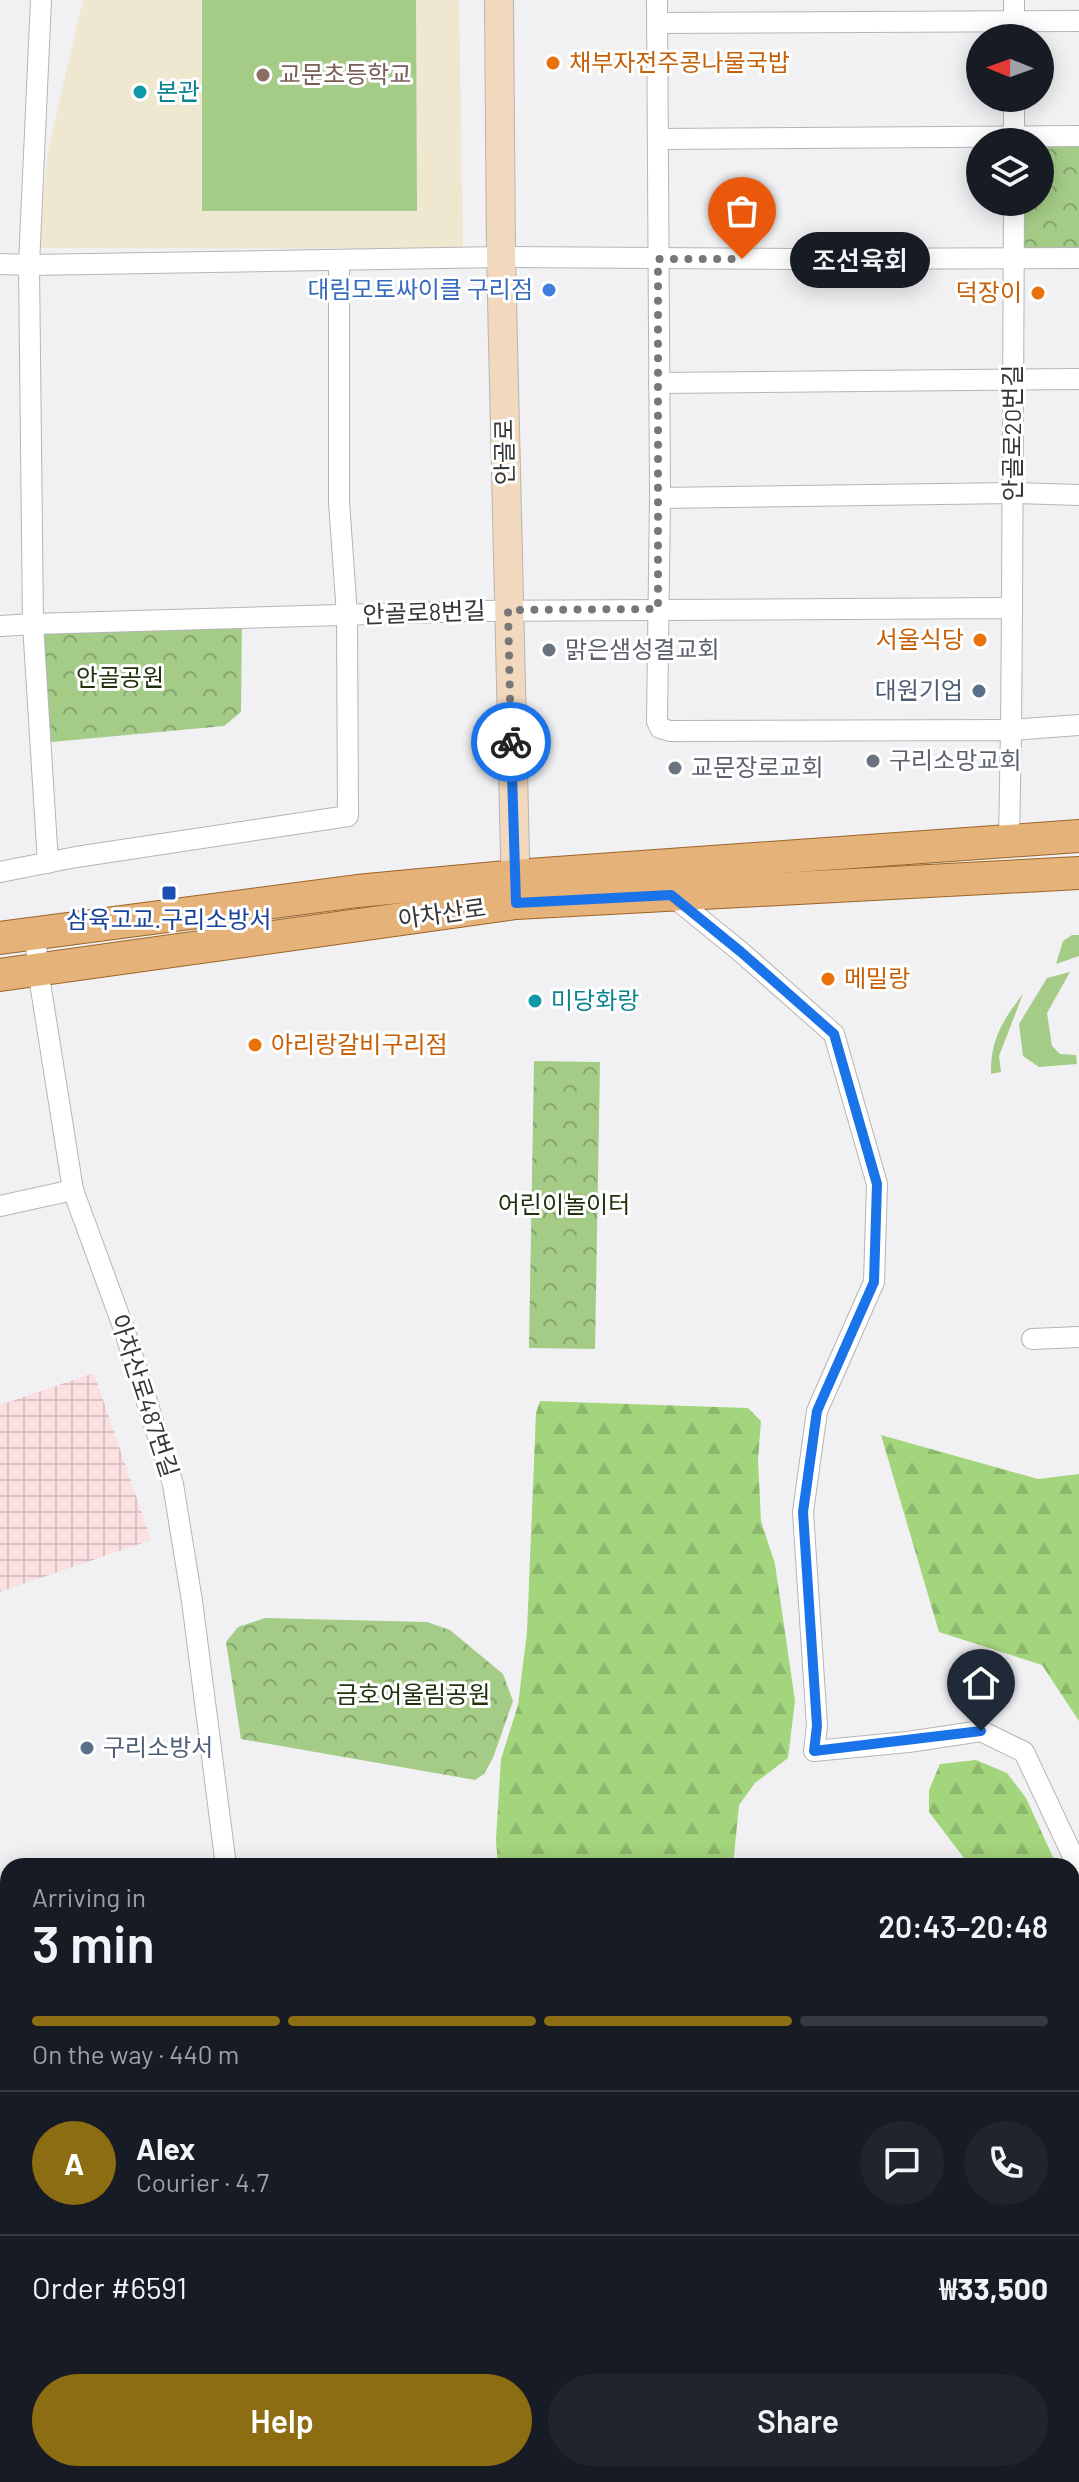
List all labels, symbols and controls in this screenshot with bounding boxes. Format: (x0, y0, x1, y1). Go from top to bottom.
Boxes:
north arrow (966, 24, 1054, 112)
map controls (966, 24, 1054, 216)
place label: 채부자전주콩나물국밥 (569, 47, 790, 76)
marker: 채부자전주콩나물국밥 (544, 54, 562, 72)
place label: 교문초등학교 (279, 59, 411, 88)
marker: 교문초등학교 (254, 66, 272, 84)
place label: 본관 (156, 76, 200, 105)
marker: 본관 (131, 83, 149, 101)
button: layers (966, 128, 1054, 216)
pin (708, 177, 776, 259)
icon: bag (720, 189, 764, 233)
callout: 조선육회 (790, 231, 930, 287)
text: 조선육회 (812, 244, 908, 275)
place label: 대림모토싸이클 구리점 (307, 274, 533, 303)
place label: 덕장이 (956, 277, 1022, 306)
marker: 대림모토싸이클 구리점 (540, 281, 558, 299)
marker: 덕장이 (1029, 284, 1047, 302)
street label: 안골로20번길 (997, 365, 1026, 501)
street label: 안골로 (488, 419, 519, 485)
street label: 안골로8번길 (362, 595, 486, 628)
place label: 서울식당 (876, 624, 964, 653)
marker: 서울식당 (971, 631, 989, 649)
place label: 맑은샘성결교회 (565, 634, 720, 663)
marker: 맑은샘성결교회 (540, 641, 558, 659)
park label: 안골공원 (76, 662, 164, 691)
place label: 대원기업 (875, 675, 963, 704)
marker: 대원기업 (970, 682, 988, 700)
courier (471, 702, 551, 782)
icon: bike (489, 720, 533, 764)
place label: 구리소망교회 (889, 745, 1021, 774)
place label: 교문장로교회 (691, 752, 823, 781)
marker: 구리소망교회 (864, 752, 882, 770)
marker: 교문장로교회 (666, 759, 684, 777)
marker: 삼육고교.구리소방서 (160, 884, 178, 902)
street label: 아차산로 (396, 892, 488, 933)
place label: 삼육고교.구리소방서 (66, 904, 272, 933)
place label: 메밀랑 (844, 963, 910, 992)
marker: 메밀랑 (819, 970, 837, 988)
place label: 미당화랑 (551, 985, 639, 1014)
marker: 미당화랑 (526, 992, 544, 1010)
place label: 아리랑갈비구리점 (271, 1029, 448, 1058)
marker: 아리랑갈비구리점 (246, 1036, 264, 1054)
park label: 어린이놀이터 (498, 1189, 630, 1218)
street label: 아차산로487번길 (105, 1310, 185, 1481)
pin (947, 1649, 1015, 1731)
icon: home (959, 1661, 1003, 1705)
park label: 금호어울림공원 (336, 1679, 490, 1708)
place label: 구리소방서 (103, 1732, 213, 1761)
marker: 구리소방서 (78, 1739, 96, 1757)
text: Arriving in (32, 1881, 146, 1912)
text: 20:43–20:48 (879, 1908, 1048, 1944)
text: 3 min (32, 1911, 155, 1973)
text: On the way · 440 m (32, 2038, 239, 2069)
button: chat (860, 2121, 944, 2205)
button: phone (964, 2121, 1048, 2205)
text: Alex (136, 2130, 195, 2166)
text: A (64, 2145, 84, 2181)
text: Courier · 4.7 (136, 2166, 269, 2197)
text: Order #6591 (32, 2269, 187, 2305)
text: ₩33,500 (940, 2270, 1048, 2306)
button: Help (32, 2374, 532, 2466)
button: Share (548, 2374, 1048, 2466)

